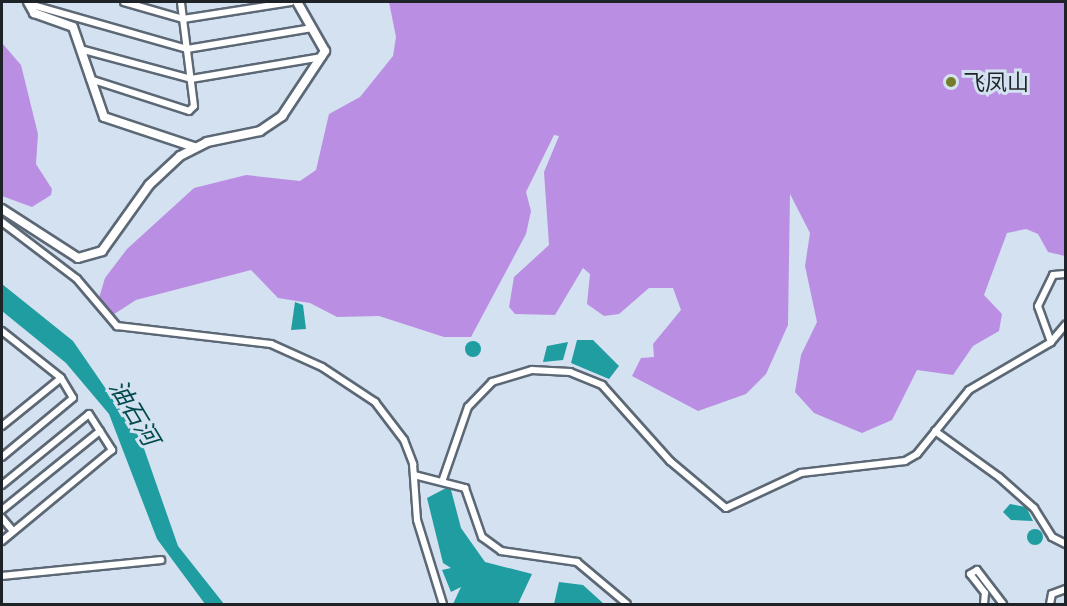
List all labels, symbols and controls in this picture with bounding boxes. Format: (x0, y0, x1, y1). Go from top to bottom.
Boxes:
place label: 飞凤山 (963, 69, 1029, 95)
marker: 飞凤山 (944, 75, 958, 89)
water label: 油石河 (104, 374, 166, 450)

